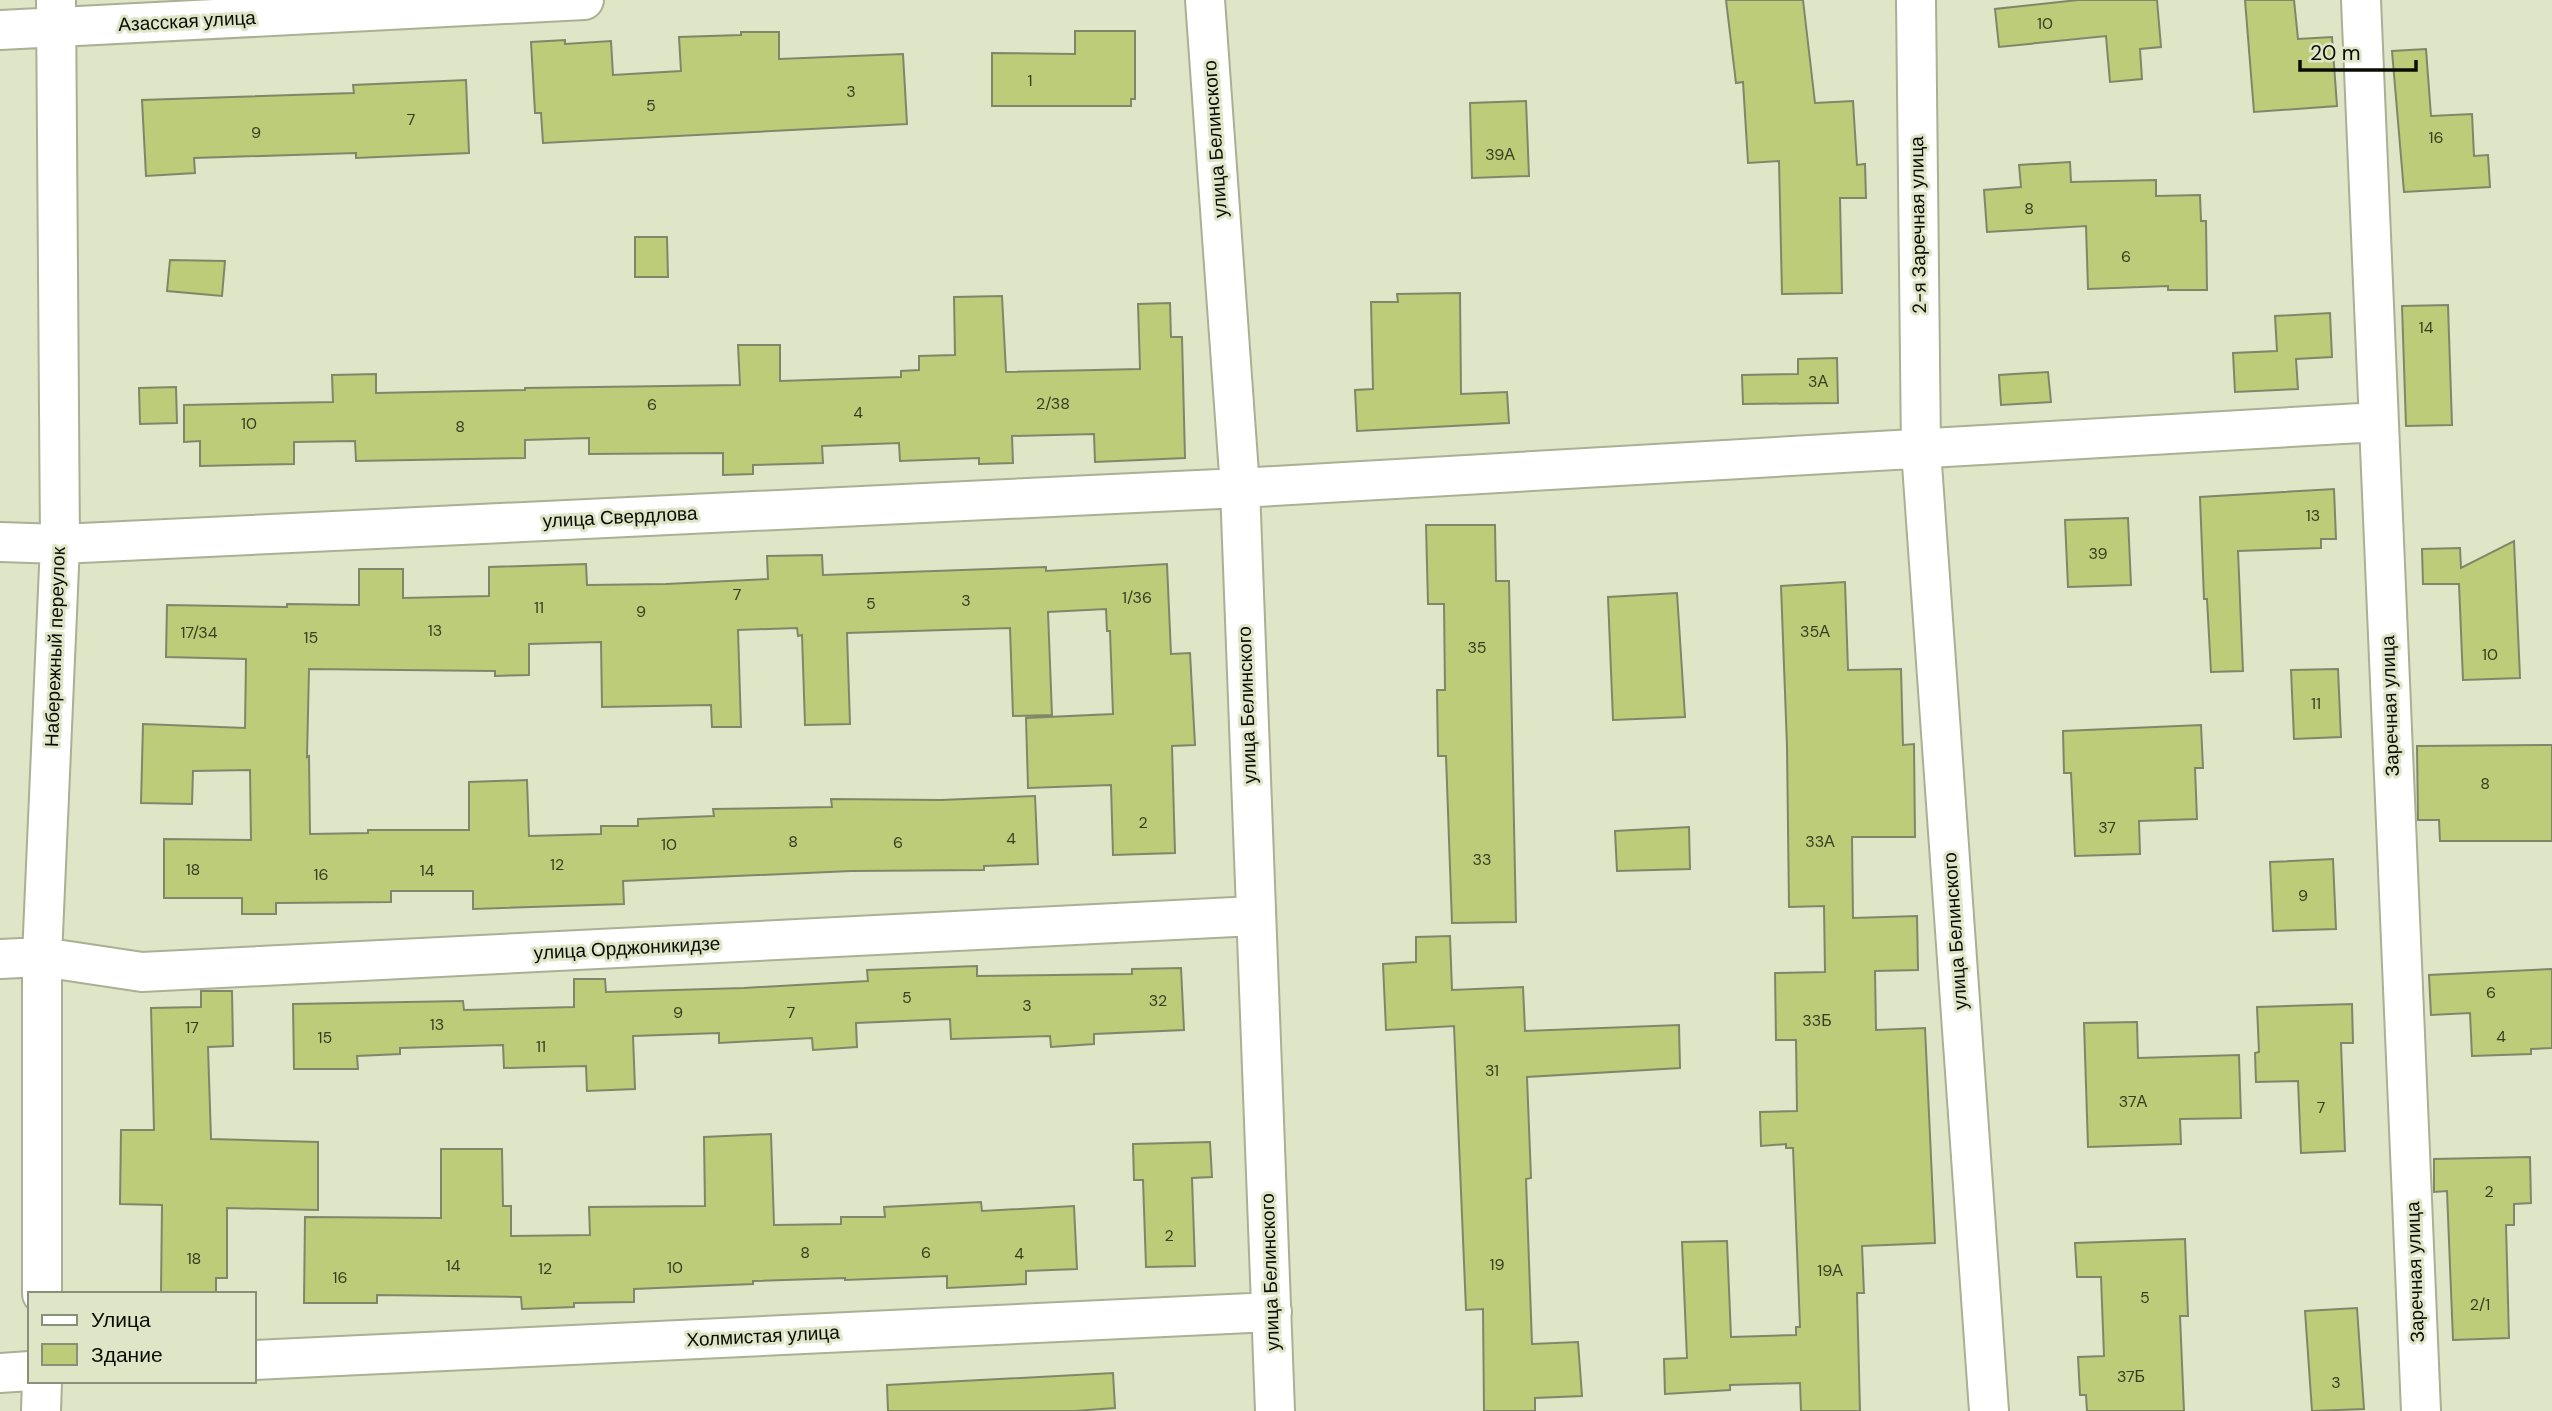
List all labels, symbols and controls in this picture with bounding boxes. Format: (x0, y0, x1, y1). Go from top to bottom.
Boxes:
street label: Азасская улица (118, 5, 257, 37)
house number: 10 (2037, 13, 2053, 34)
scale bar (2300, 28, 2416, 72)
text: 20 m (2310, 39, 2361, 67)
street label: улица Белинского (1197, 60, 1233, 218)
house number: 1 (1028, 70, 1033, 91)
house number: 3 (846, 81, 856, 102)
house number: 5 (646, 95, 656, 116)
house number: 7 (407, 109, 415, 130)
house number: 9 (251, 122, 261, 143)
house number: 16 (2428, 127, 2444, 148)
street label: 2-я Заречная улица (1904, 136, 1932, 314)
house number: 39А (1485, 144, 1515, 165)
house number: 8 (2024, 198, 2034, 219)
house number: 6 (2121, 246, 2131, 267)
house number: 14 (2419, 317, 2434, 338)
house number: 3А (1808, 371, 1828, 392)
house number: 2/38 (1036, 393, 1070, 414)
house number: 6 (647, 394, 657, 415)
house number: 4 (853, 402, 863, 423)
house number: 10 (241, 413, 257, 434)
house number: 8 (455, 416, 465, 437)
street label: улица Свердлова (542, 500, 698, 534)
house number: 13 (2306, 505, 2320, 526)
house number: 39 (2088, 543, 2108, 564)
street label: Набережный переулок (39, 546, 71, 747)
house number: 7 (733, 584, 741, 605)
house number: 1/36 (1122, 587, 1152, 608)
house number: 3 (961, 590, 971, 611)
house number: 5 (866, 593, 876, 614)
house number: 11 (534, 597, 544, 618)
house number: 9 (636, 601, 646, 622)
house number: 13 (428, 620, 442, 641)
house number: 35А (1800, 621, 1830, 642)
house number: 17/34 (181, 622, 218, 643)
street label: улица Белинского (1232, 626, 1262, 784)
house number: 15 (304, 627, 318, 648)
street label: Заречная улица (2375, 635, 2405, 777)
house number: 35 (1467, 637, 1487, 658)
house number: 10 (2482, 644, 2498, 665)
house number: 11 (2311, 693, 2321, 714)
house number: 8 (2480, 773, 2490, 794)
house number: 2 (1138, 812, 1148, 833)
house number: 37 (2098, 817, 2116, 838)
house number: 4 (1006, 828, 1016, 849)
house number: 8 (788, 831, 798, 852)
house number: 33А (1805, 831, 1835, 852)
house number: 6 (893, 832, 903, 853)
house number: 10 (661, 834, 677, 855)
house number: 33 (1473, 849, 1491, 870)
street label: улица Белинского (1937, 852, 1973, 1010)
house number: 12 (550, 854, 564, 875)
house number: 18 (186, 859, 200, 880)
house number: 14 (420, 860, 435, 881)
house number: 16 (313, 864, 329, 885)
house number: 9 (2298, 885, 2308, 906)
street label: улица Орджоникидзе (533, 931, 721, 965)
house number: 6 (2486, 982, 2496, 1003)
house number: 5 (902, 987, 912, 1008)
house number: 32 (1149, 990, 1167, 1011)
house number: 3 (1022, 995, 1032, 1016)
house number: 9 (673, 1002, 683, 1023)
house number: 7 (787, 1002, 795, 1023)
house number: 33Б (1802, 1010, 1832, 1031)
house number: 13 (430, 1014, 444, 1035)
house number: 17 (185, 1017, 199, 1038)
house number: 4 (2496, 1026, 2506, 1047)
house number: 15 (318, 1027, 332, 1048)
house number: 11 (536, 1036, 546, 1057)
house number: 31 (1485, 1060, 1499, 1081)
house number: 37А (2119, 1091, 2148, 1112)
house number: 7 (2317, 1097, 2325, 1118)
house number: 2 (2484, 1181, 2494, 1202)
street label: улица Белинского (1255, 1193, 1285, 1351)
street label: Заречная улица (2400, 1201, 2430, 1343)
house number: 2 (1164, 1225, 1174, 1246)
house number: 8 (800, 1242, 810, 1263)
house number: 6 (921, 1242, 931, 1263)
house number: 4 (1014, 1243, 1024, 1264)
house number: 18 (187, 1248, 201, 1269)
house number: 19 (1489, 1254, 1505, 1275)
house number: 14 (446, 1255, 461, 1276)
house number: 10 (667, 1257, 683, 1278)
house number: 12 (538, 1258, 552, 1279)
house number: 19А (1817, 1260, 1843, 1281)
house number: 16 (332, 1267, 348, 1288)
house number: 5 (2140, 1287, 2150, 1308)
legend (28, 1292, 256, 1383)
house number: 2/1 (2470, 1294, 2490, 1315)
text: Улица (91, 1306, 151, 1334)
street label: Холмистая улица (686, 1319, 841, 1353)
text: Здание (91, 1341, 163, 1369)
house number: 37Б (2117, 1366, 2145, 1387)
house number: 3 (2331, 1372, 2341, 1393)

